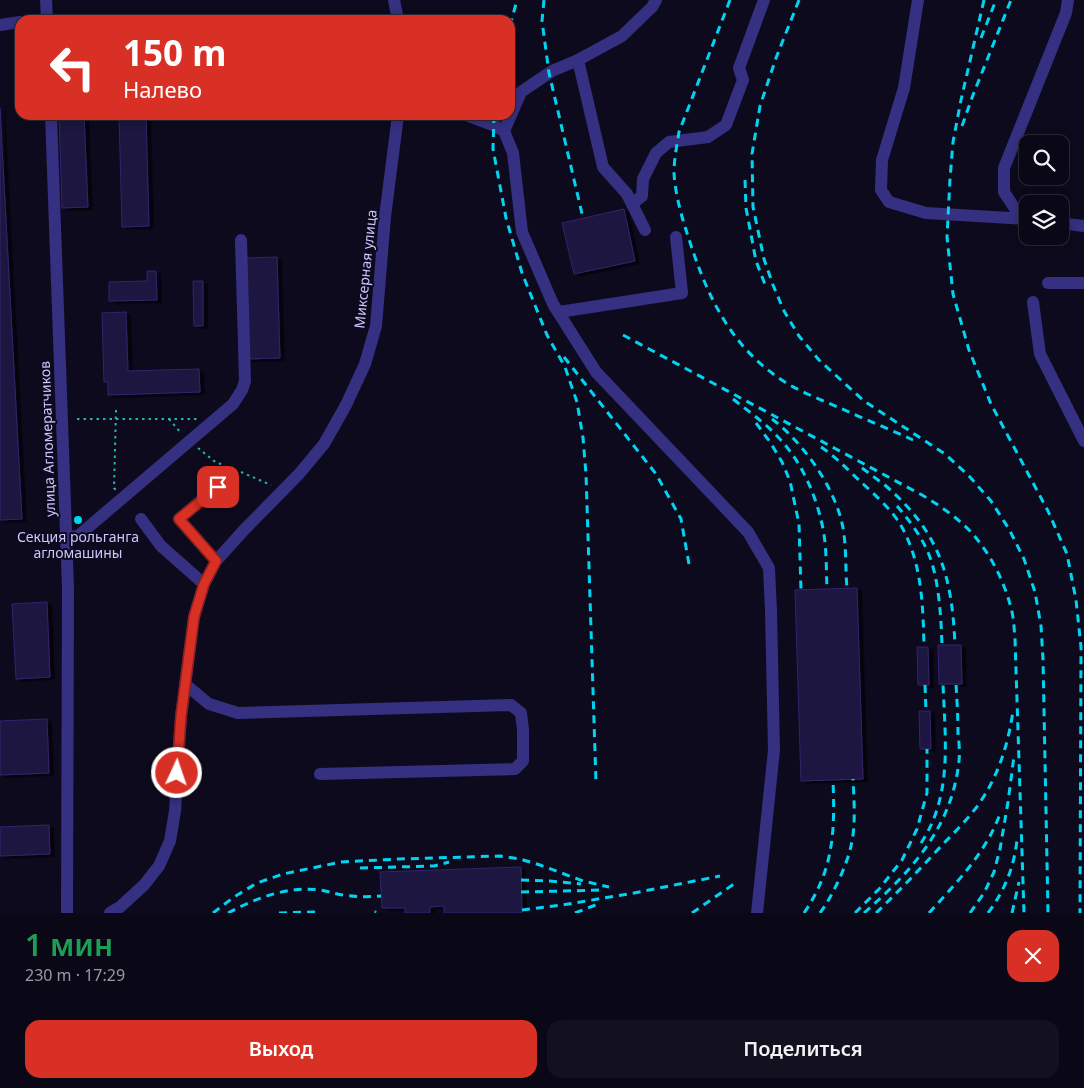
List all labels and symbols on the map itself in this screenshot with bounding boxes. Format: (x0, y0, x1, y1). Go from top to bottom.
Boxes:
street label: Миксерная улица (349, 209, 381, 329)
street label: улица Агломератчиков (35, 361, 59, 517)
pin (197, 466, 239, 508)
marker: Секция рольганга агломашины (72, 514, 84, 526)
place label: Секция рольганга агломашины (17, 527, 139, 562)
position arrow (150, 746, 202, 798)

